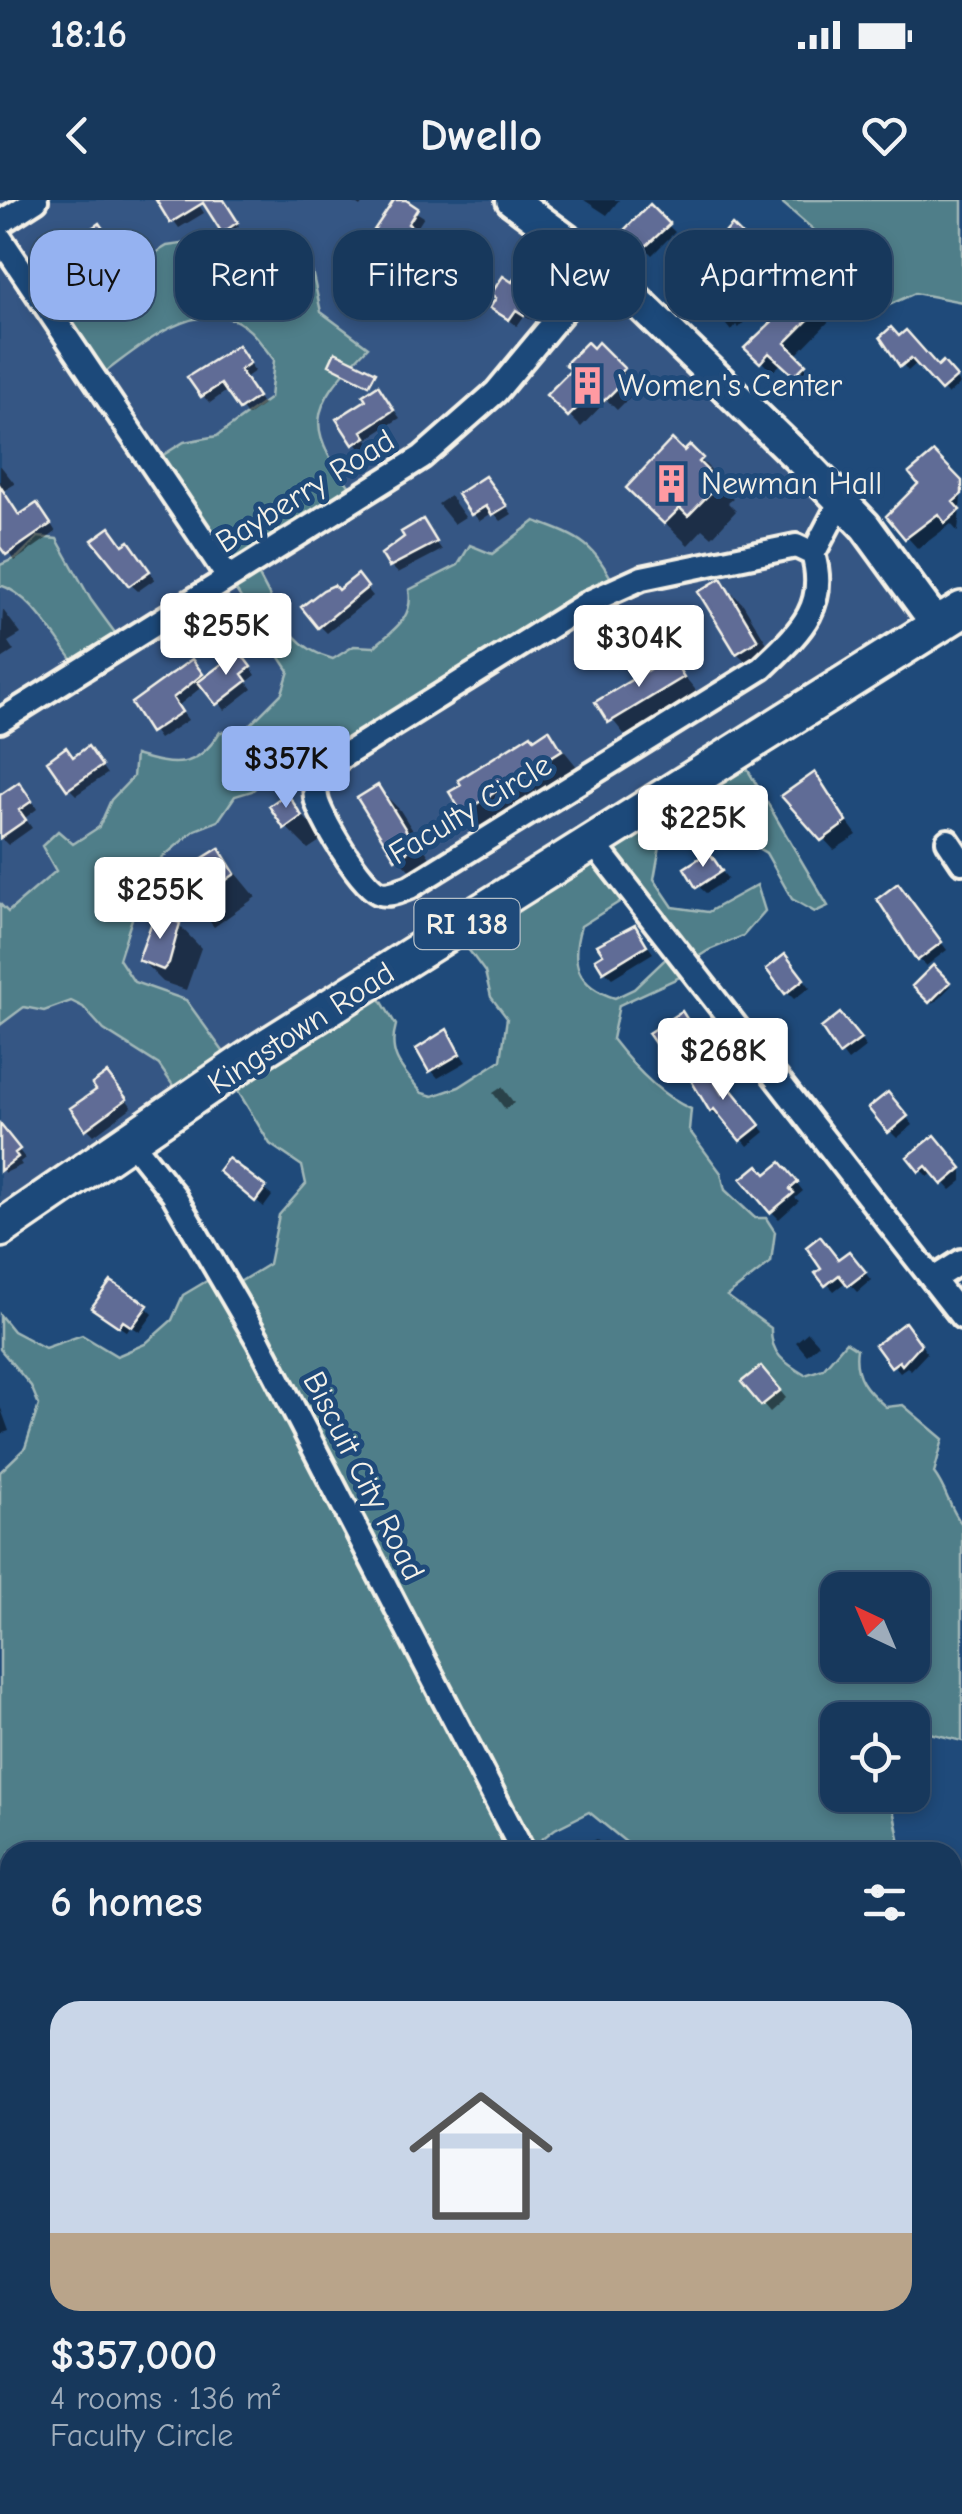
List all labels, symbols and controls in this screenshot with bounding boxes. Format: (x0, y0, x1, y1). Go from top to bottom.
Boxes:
text: 18:16 (50, 13, 127, 57)
icon: back (50, 108, 105, 163)
icon: heart (857, 108, 912, 163)
text: Dwello (420, 109, 542, 161)
chip: Buy (30, 230, 155, 320)
chip: Rent (175, 230, 313, 320)
chip: Filters (333, 230, 493, 320)
chip: New (513, 230, 645, 320)
chip: Apartment (665, 230, 892, 320)
building icon: Women's Center (567, 364, 609, 406)
place label: Women's Center (618, 367, 842, 404)
street label: Bayberry Road (209, 421, 401, 561)
building icon: Newman Hall (650, 462, 692, 504)
place label: Newman Hall (701, 465, 882, 502)
pin: $255K (156, 593, 296, 678)
pin: $304K (569, 605, 709, 690)
text: $255K (182, 607, 270, 644)
text: $304K (596, 619, 682, 656)
pin: $357K (216, 726, 356, 811)
text: $357K (244, 740, 328, 777)
street label: Faculty Circle (382, 746, 558, 872)
pin: $225K (633, 785, 773, 870)
text: $225K (660, 799, 746, 836)
pin: $255K (90, 857, 230, 942)
text: $255K (116, 871, 204, 908)
road number: RI 138 (414, 899, 520, 949)
street label: Kingstown Road (201, 954, 401, 1102)
pin: $268K (653, 1018, 793, 1103)
text: $268K (680, 1032, 766, 1069)
street label: Biscuit City Road (295, 1365, 433, 1587)
north arrow (820, 1572, 930, 1682)
map controls (820, 1572, 930, 1812)
button: locate (820, 1702, 930, 1812)
icon: filters (857, 1875, 912, 1930)
text: 6 homes (50, 1878, 203, 1927)
icon: home (391, 2066, 571, 2246)
text: $357,000 (50, 2331, 217, 2380)
text: 4 rooms · 136 m² (50, 2380, 280, 2417)
text: Faculty Circle (50, 2417, 233, 2454)

